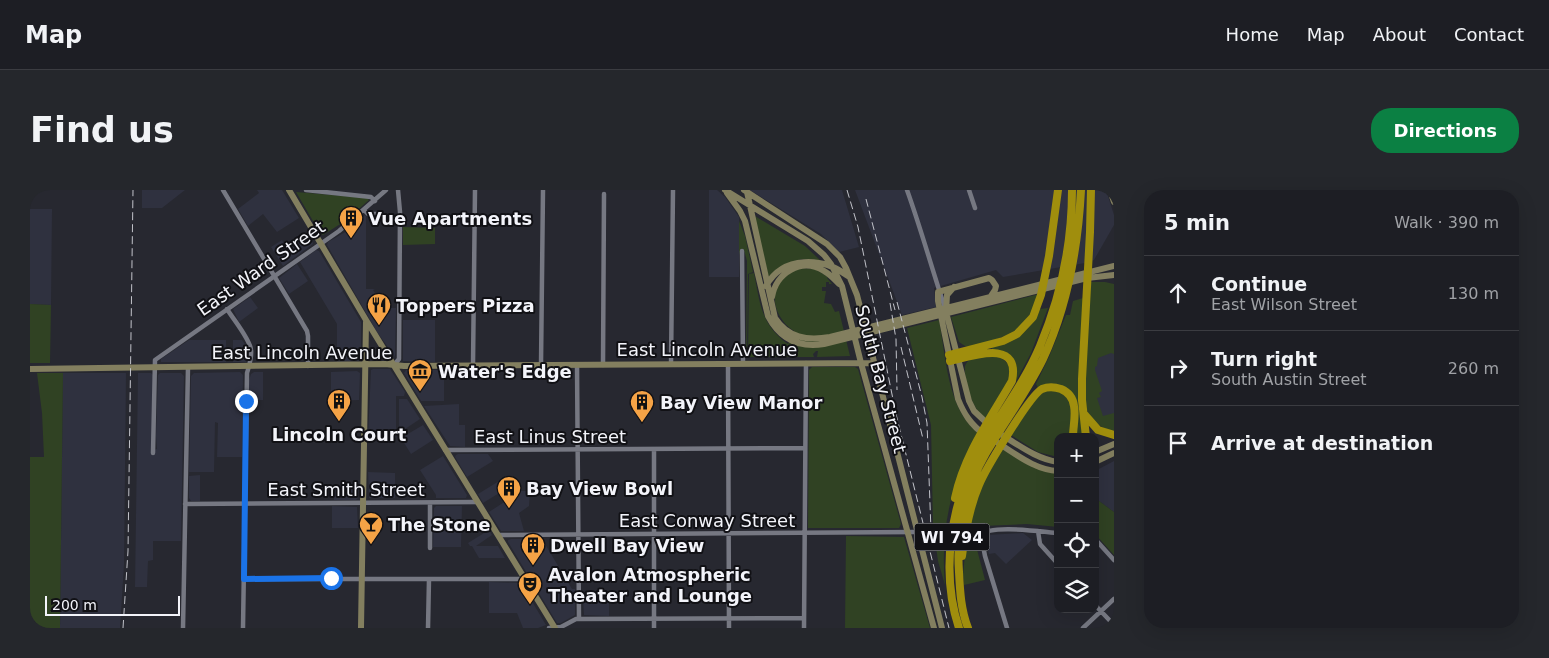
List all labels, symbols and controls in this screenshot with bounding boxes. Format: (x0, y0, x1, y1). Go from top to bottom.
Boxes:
text: Map (25, 21, 82, 49)
text: Home (1226, 24, 1279, 45)
text: Map (1307, 24, 1345, 45)
text: About (1373, 24, 1426, 45)
text: Contact (1454, 24, 1524, 45)
button: Directions (1371, 108, 1519, 153)
text: Find us (30, 110, 174, 150)
building icon: Vue Apartments (338, 205, 364, 239)
place label: Vue Apartments (368, 208, 532, 229)
text: 5 min (1164, 211, 1230, 235)
text: Walk · 390 m (1394, 213, 1499, 232)
street label: East Ward Street (193, 216, 329, 320)
text: Continue (1211, 273, 1307, 295)
icon: ahead (1164, 279, 1192, 307)
text: 130 m (1448, 284, 1499, 303)
restaurant icon: Toppers Pizza (366, 292, 392, 326)
place label: Toppers Pizza (396, 295, 535, 316)
text: East Wilson Street (1211, 295, 1357, 314)
street label: South Bay Street (851, 303, 911, 455)
street label: East Lincoln Avenue (617, 339, 797, 360)
street label: East Lincoln Avenue (212, 342, 392, 363)
text: Turn right (1211, 348, 1317, 370)
icon: right (1164, 354, 1192, 382)
museum icon: Water's Edge (407, 358, 433, 392)
text: 260 m (1448, 359, 1499, 378)
place label: Water's Edge (438, 361, 572, 382)
text: South Austin Street (1211, 370, 1367, 389)
building icon: Lincoln Court (326, 388, 352, 422)
building icon: Bay View Manor (629, 389, 655, 423)
route end (235, 390, 258, 413)
place label: Bay View Manor (660, 392, 822, 413)
place label: Lincoln Court (272, 424, 407, 445)
street label: East Linus Street (474, 426, 626, 447)
icon: arrive (1164, 429, 1192, 457)
text: Arrive at destination (1211, 432, 1433, 454)
map controls (1054, 433, 1099, 613)
button: + (1054, 433, 1099, 478)
building icon: Bay View Bowl (496, 475, 522, 509)
place label: Bay View Bowl (526, 478, 673, 499)
button: − (1054, 478, 1099, 523)
street label: East Smith Street (267, 479, 425, 500)
street label: East Conway Street (619, 510, 795, 531)
bar icon: The Stone (358, 511, 384, 545)
place label: The Stone (388, 514, 491, 535)
button: locate (1054, 523, 1099, 568)
road number: WI 794 (914, 524, 990, 551)
building icon: Dwell Bay View (520, 532, 546, 566)
place label: Dwell Bay View (550, 535, 704, 556)
place label: Avalon Atmospheric Theater and Lounge (548, 564, 752, 606)
route start (320, 567, 343, 590)
button: layers (1054, 568, 1099, 613)
theatre icon: Avalon Atmospheric Theater and Lounge (517, 571, 543, 605)
scale bar (45, 593, 180, 616)
text: 200 m (52, 597, 97, 613)

